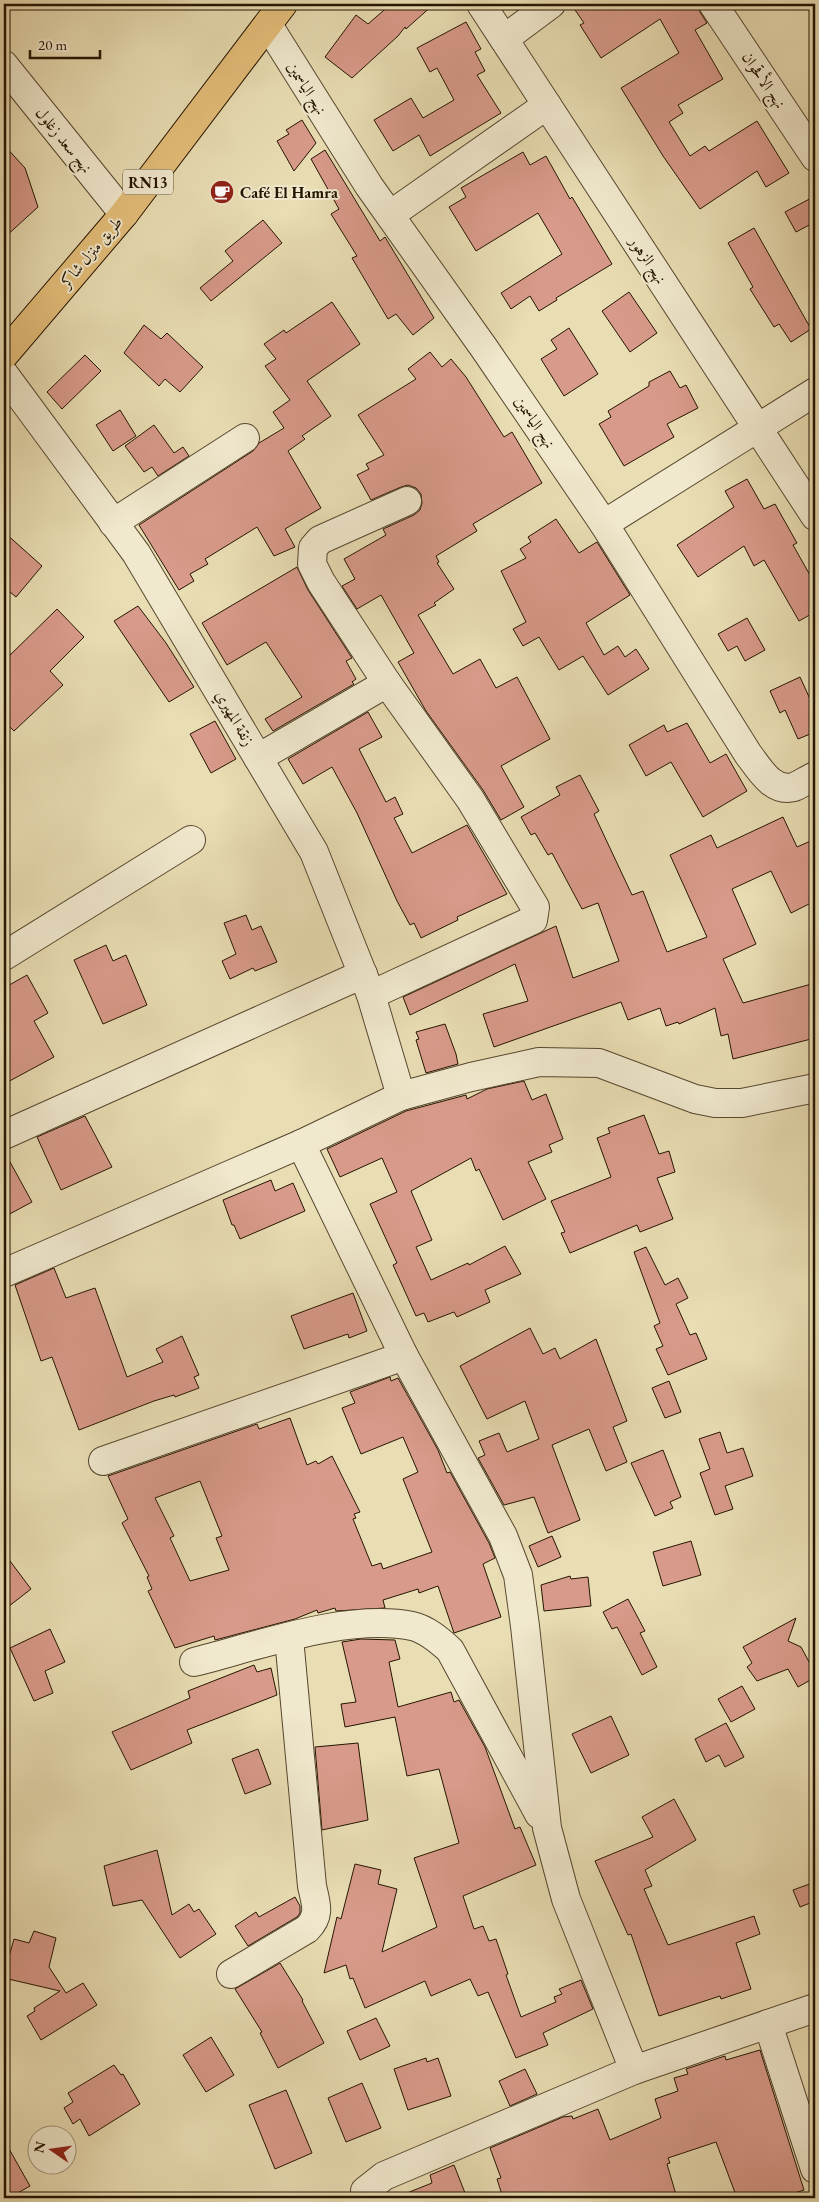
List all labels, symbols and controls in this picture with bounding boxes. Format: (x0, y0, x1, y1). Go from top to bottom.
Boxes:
scale bar (30, 28, 100, 60)
text: 20 m (38, 35, 67, 54)
street label: نهج الأقحوان (734, 47, 792, 115)
street label: نهج الياسمين (279, 57, 332, 121)
street label: نهج سعد زغلول (28, 103, 97, 180)
road number: RN13 (123, 170, 173, 194)
cafe icon: Café El Hamra (209, 179, 235, 205)
place label: Café El Hamra (240, 182, 339, 203)
street label: طريق منزل شاكر (54, 212, 127, 293)
street label: نهج الزهور (620, 231, 671, 290)
street label: نهج الياسمين (506, 392, 560, 455)
street label: زنقة المهيري (209, 686, 259, 751)
north arrow (28, 2124, 78, 2174)
text: N (29, 2139, 50, 2155)

